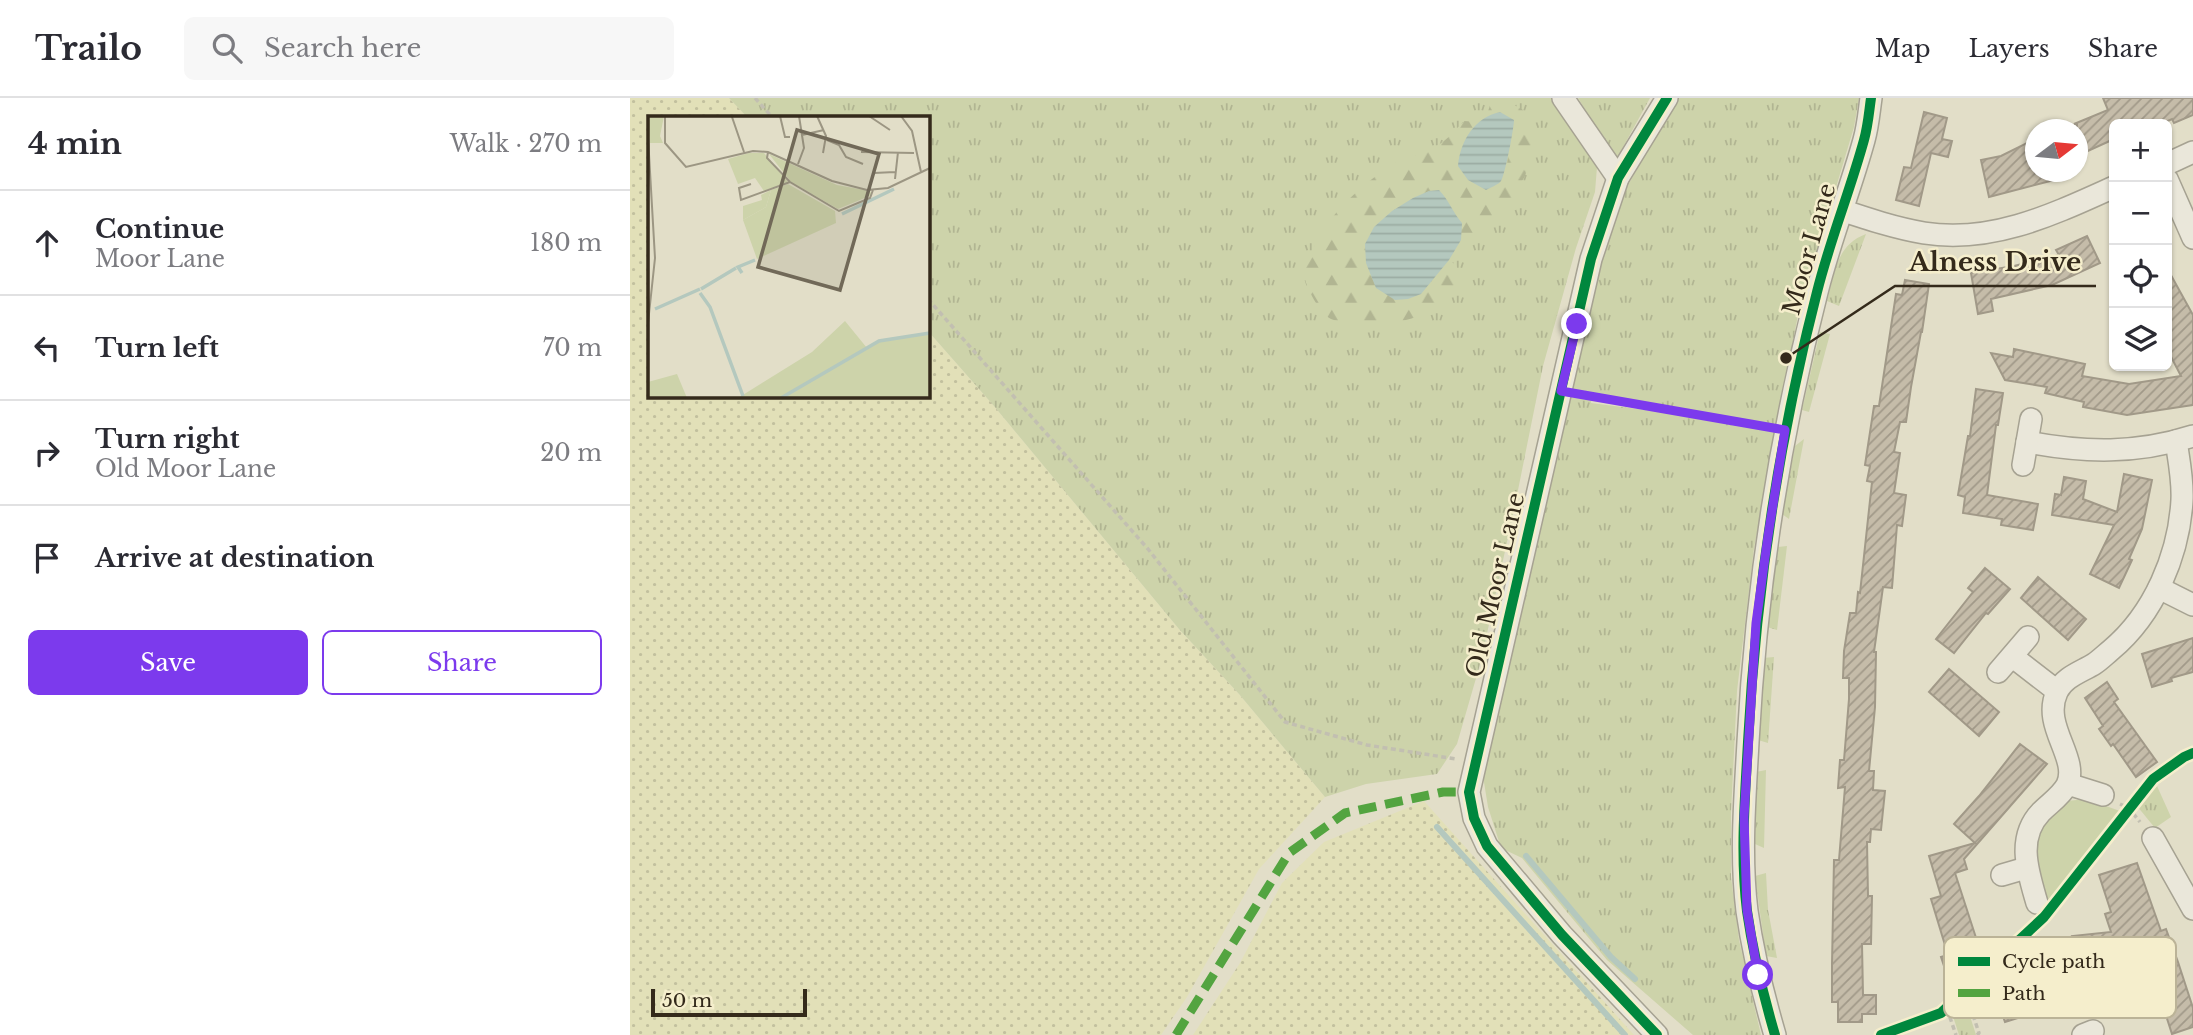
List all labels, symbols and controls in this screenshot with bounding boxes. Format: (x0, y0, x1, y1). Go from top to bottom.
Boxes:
search box (184, 17, 674, 80)
text: Trailo (35, 28, 142, 69)
icon: search (208, 29, 246, 67)
text: Search here (264, 32, 421, 64)
text: Map (1875, 34, 1931, 63)
text: Layers (1969, 34, 2050, 63)
text: Share (2088, 34, 2158, 63)
inset map (648, 116, 929, 397)
north arrow (2025, 119, 2088, 182)
map controls (2109, 119, 2172, 371)
button: + (2109, 119, 2172, 182)
text: 4 min (28, 125, 122, 162)
text: Walk · 270 m (450, 130, 602, 158)
street label: Moor Lane (1776, 180, 1842, 318)
button: − (2109, 182, 2172, 245)
text: Continue (95, 213, 224, 245)
icon: ahead (28, 224, 66, 262)
text: 180 m (530, 229, 602, 257)
callout: Alness Drive (1895, 239, 2096, 286)
text: Moor Lane (95, 245, 225, 273)
button: locate (2109, 245, 2172, 308)
text: Alness Drive (1908, 246, 2081, 278)
route end (1561, 308, 1592, 339)
button: layers (2109, 308, 2172, 371)
icon: left (28, 329, 66, 367)
text: Turn left (95, 332, 219, 364)
text: 70 m (543, 334, 602, 362)
text: Turn right (95, 423, 240, 455)
icon: right (28, 434, 66, 472)
text: 20 m (540, 439, 602, 467)
text: Old Moor Lane (95, 455, 276, 483)
street label: Old Moor Lane (1460, 490, 1530, 680)
icon: arrive (28, 539, 66, 577)
text: Arrive at destination (95, 542, 375, 574)
button: Save (28, 630, 308, 695)
button: Share (322, 630, 602, 695)
legend (1944, 937, 2176, 1018)
text: Cycle path (2002, 950, 2105, 973)
route start (1742, 959, 1773, 990)
text: Path (2002, 982, 2046, 1005)
scale bar (651, 986, 807, 1018)
text: 50 m (662, 989, 712, 1012)

